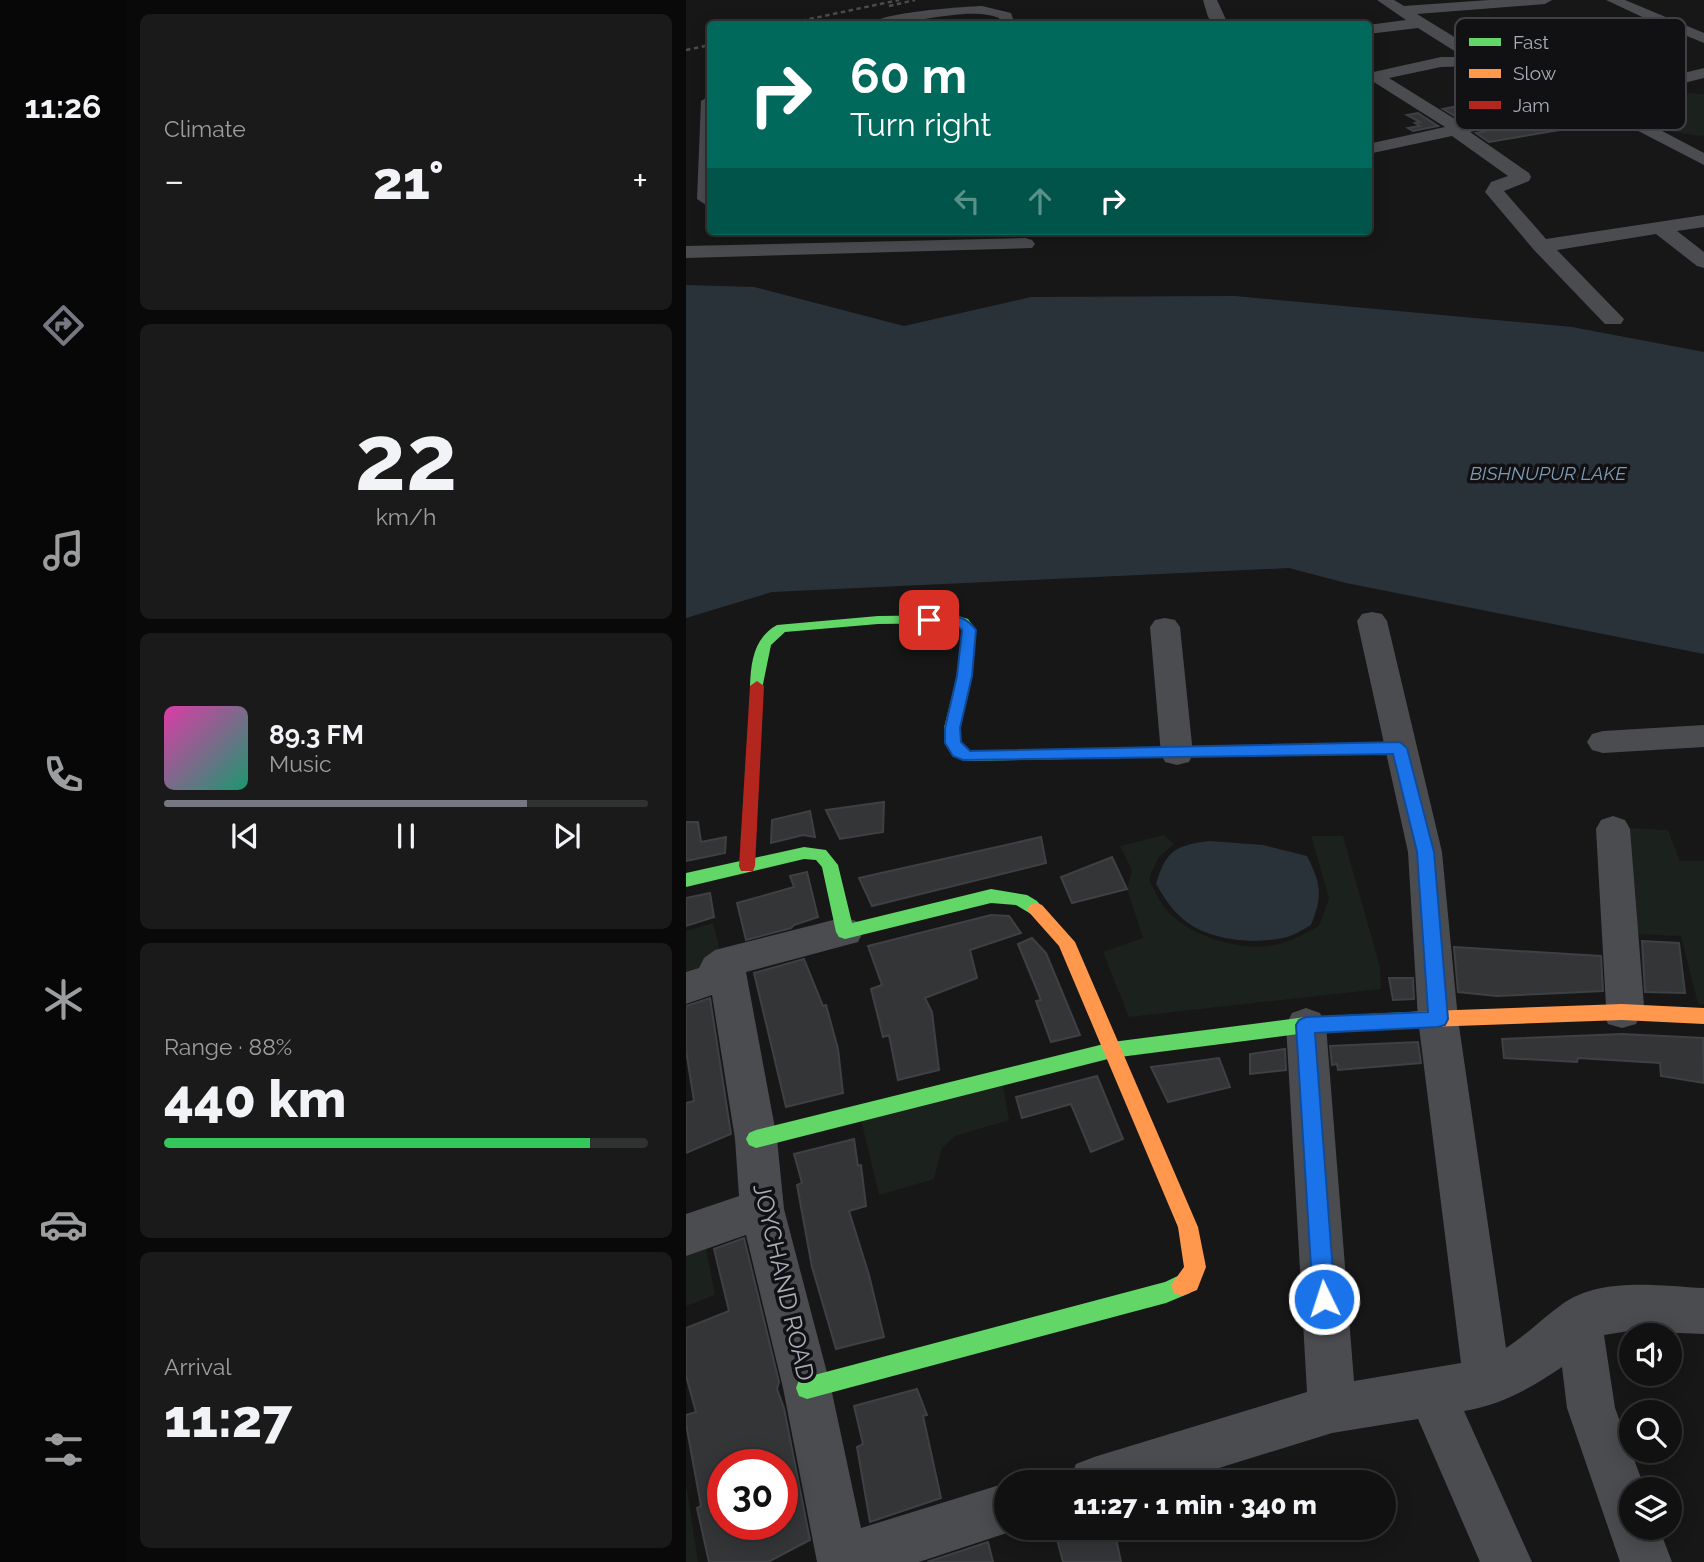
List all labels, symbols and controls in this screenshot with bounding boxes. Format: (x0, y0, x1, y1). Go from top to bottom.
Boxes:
legend (1455, 18, 1686, 130)
text: Fast (1513, 31, 1549, 53)
text: 60 m (850, 47, 967, 104)
icon: right (735, 49, 826, 140)
text: Slow (1513, 62, 1557, 84)
text: 11:26 (25, 88, 102, 125)
text: Jam (1513, 94, 1550, 116)
text: Turn right (850, 106, 991, 143)
text: Climate (164, 115, 246, 142)
text: 21° (373, 150, 444, 211)
text: − (164, 158, 184, 203)
text: + (632, 158, 648, 203)
icon: left (948, 182, 986, 220)
icon: ahead (1021, 182, 1059, 220)
icon: right (1094, 182, 1132, 220)
icon: directions (39, 301, 88, 350)
text: 22 (355, 404, 457, 511)
water label: BISHNUPUR LAKE (1470, 462, 1627, 484)
text: km/h (376, 503, 436, 530)
icon: music (39, 526, 88, 575)
pin (899, 590, 959, 650)
icon: arrive (910, 601, 948, 639)
text: 89.3 FM (269, 720, 364, 750)
icon: phone (39, 750, 88, 799)
text: Music (269, 750, 332, 777)
icon: previous (226, 817, 264, 855)
icon: pause (387, 817, 425, 855)
icon: next (548, 817, 586, 855)
icon: climate (39, 975, 88, 1024)
text: Range · 88% (164, 1033, 292, 1060)
text: 440 km (164, 1068, 346, 1129)
street label: JOYCHAND ROAD (747, 1181, 821, 1383)
icon: car (39, 1200, 88, 1249)
position arrow (1287, 1262, 1361, 1336)
map controls (1619, 1323, 1682, 1540)
button: sound (1619, 1323, 1682, 1386)
text: Arrival (164, 1353, 231, 1380)
text: 11:27 (164, 1388, 292, 1449)
button: search (1619, 1400, 1682, 1463)
icon: filters (39, 1425, 88, 1474)
speed limit sign: 30 (707, 1449, 798, 1540)
button: layers (1619, 1477, 1682, 1540)
text: 11:27 · 1 min · 340 m (1073, 1490, 1317, 1520)

